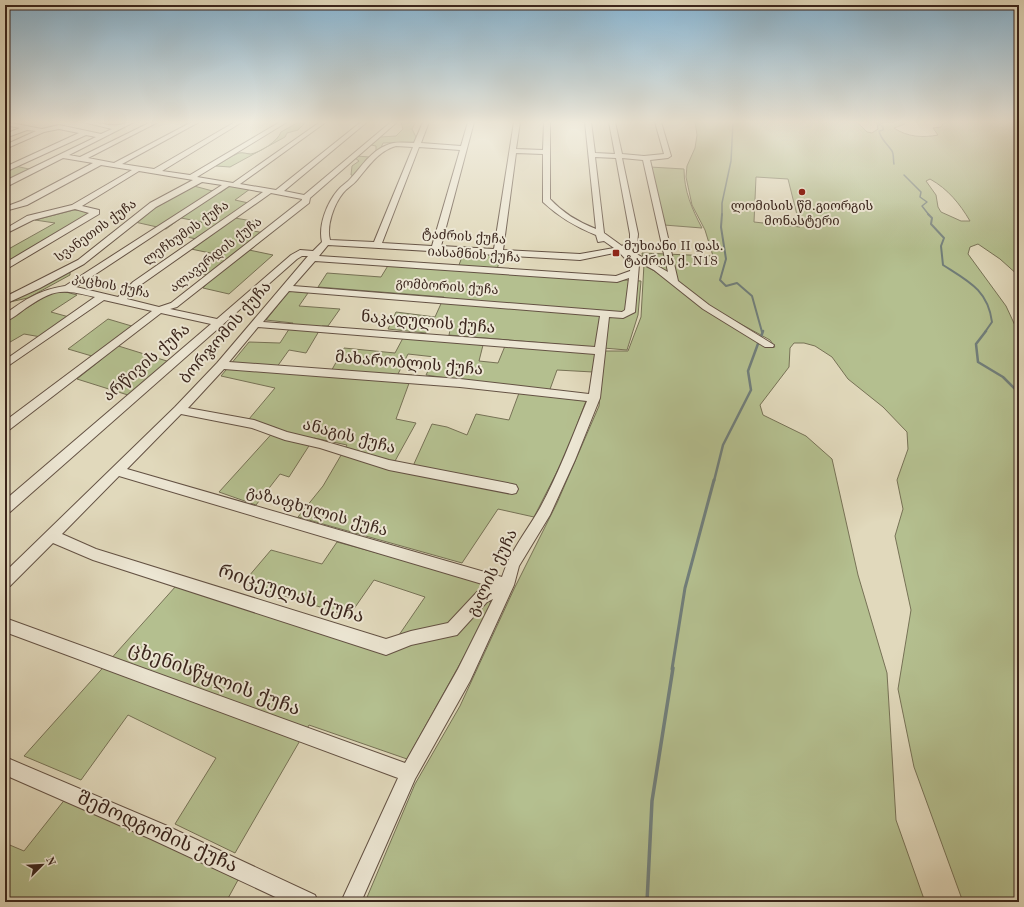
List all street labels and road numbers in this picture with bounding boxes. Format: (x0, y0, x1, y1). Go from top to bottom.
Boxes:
street label: სვანეთის ქუჩა (52, 196, 139, 265)
street label: ლეჩხუმის ქუჩა (141, 199, 231, 267)
street label: ალავერდის ქუჩა (168, 215, 264, 295)
street label: ტაძრის ქუჩა (422, 228, 506, 246)
street label: იასამნის ქუჩა (427, 244, 521, 265)
street label: კაცხის ქუჩა (71, 271, 151, 301)
street label: გომბორის ქუჩა (395, 277, 499, 297)
street label: ბორჯომის ქუჩა (177, 279, 275, 387)
street label: ნაკადულის ქუჩა (360, 308, 496, 337)
street label: არწივის ქუჩა (101, 321, 193, 405)
street label: მახარობლის ქუჩა (334, 350, 484, 378)
street label: ანაგის ქუჩა (301, 416, 397, 457)
street label: გაზაფხულის ქუჩა (245, 484, 389, 540)
street label: გალის ქუჩა (465, 527, 521, 619)
street label: რიცეულას ქუჩა (216, 562, 367, 628)
street label: ცხენისწყლის ქუჩა (126, 638, 303, 720)
street label: შემოდგომის ქუჩა (74, 788, 240, 877)

